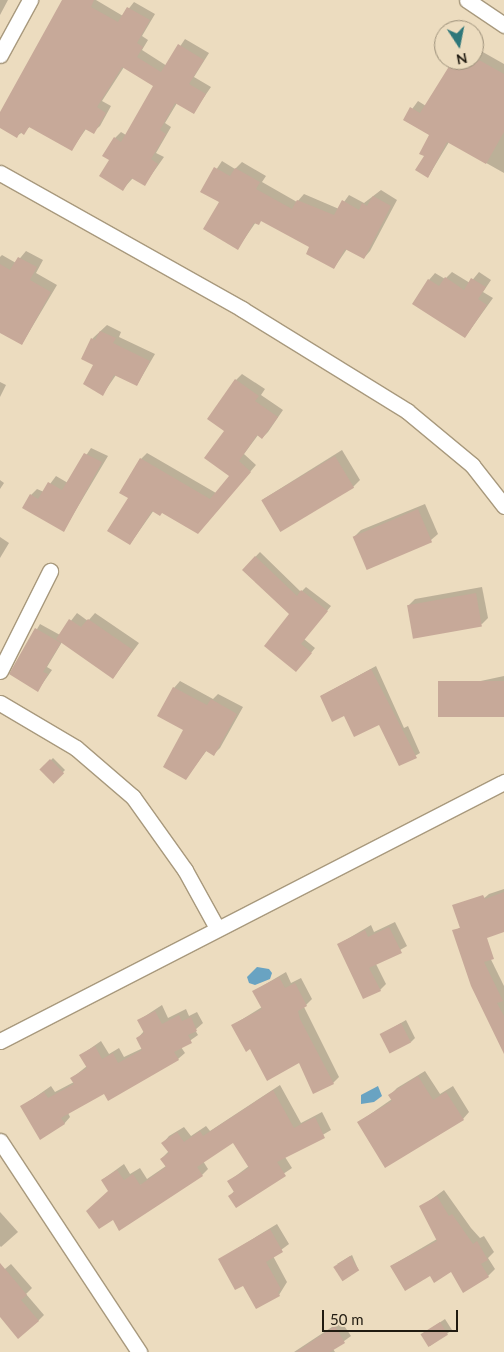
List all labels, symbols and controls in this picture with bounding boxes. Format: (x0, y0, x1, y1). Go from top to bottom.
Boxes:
north arrow (434, 20, 484, 70)
text: N (455, 50, 469, 69)
scale bar (324, 1300, 460, 1332)
text: 50 m (330, 1310, 364, 1328)

